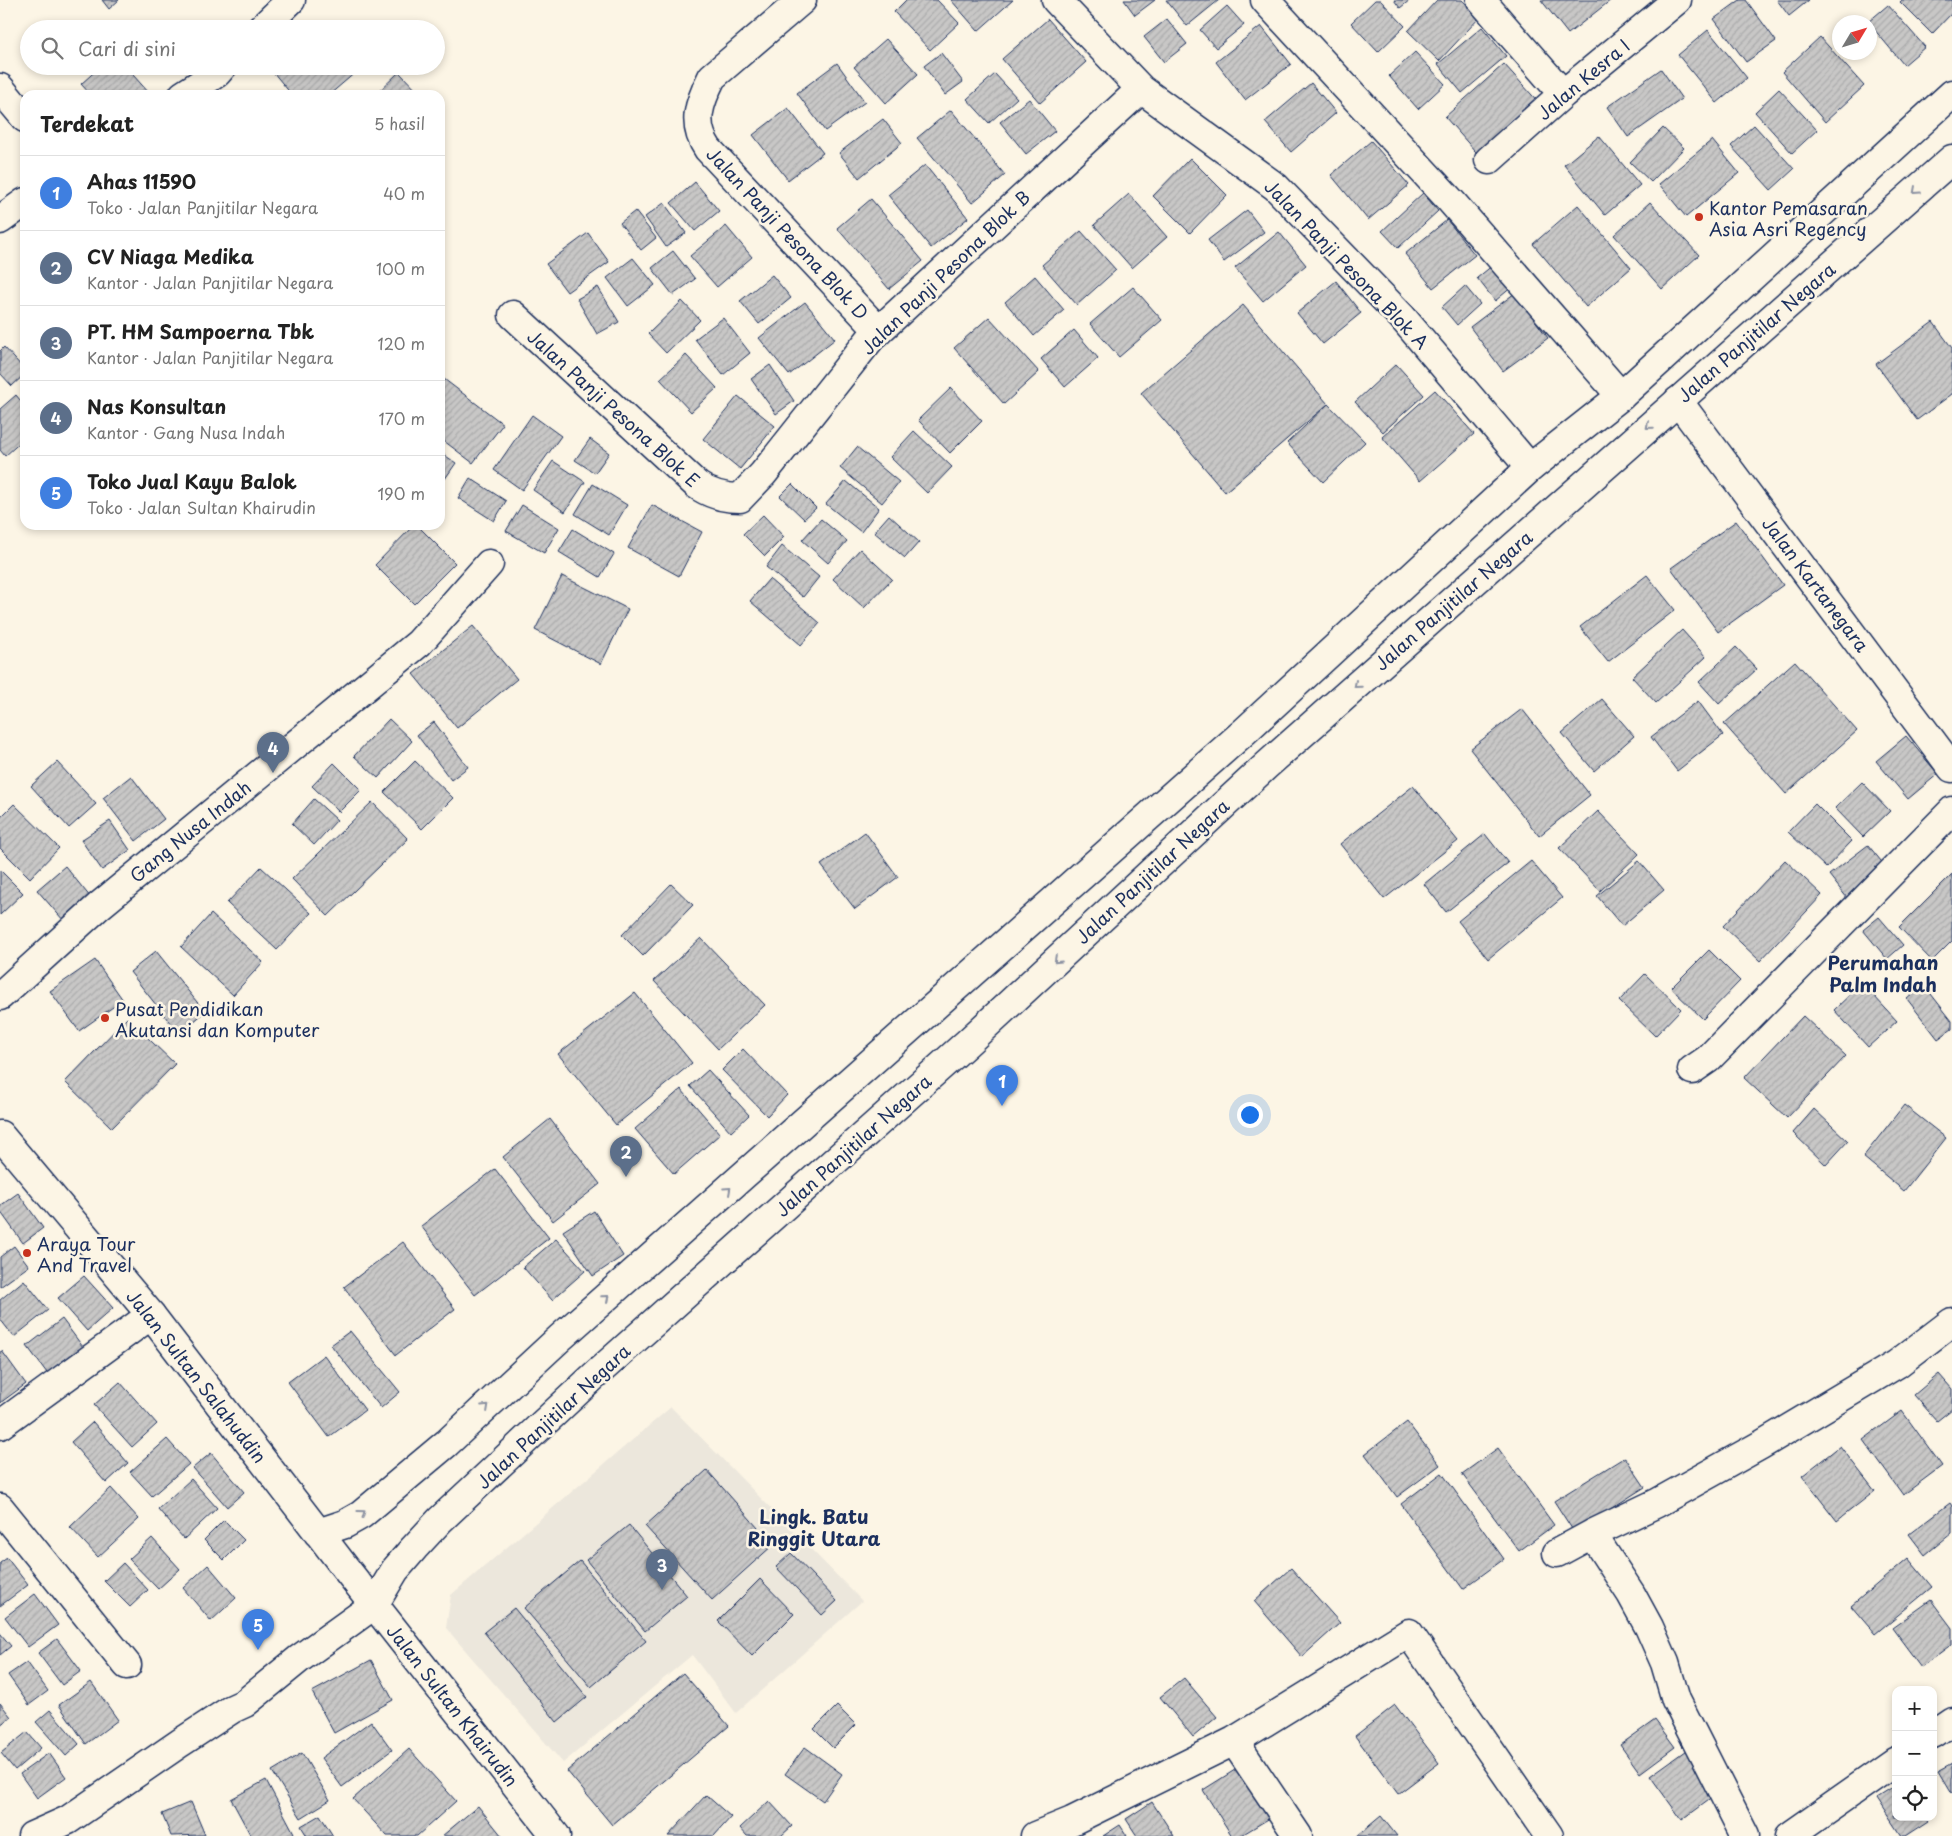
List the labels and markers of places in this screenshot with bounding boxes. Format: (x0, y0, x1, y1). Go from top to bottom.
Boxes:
place label: Kantor Pemasaran Asia Asri Regency (1709, 194, 1868, 242)
marker: Kantor Pemasaran Asia Asri Regency (1693, 211, 1705, 223)
pin: 4 (257, 732, 289, 773)
place label: Pusat Pendidikan Akutansi dan Komputer (115, 995, 320, 1043)
marker: Pusat Pendidikan Akutansi dan Komputer (99, 1012, 111, 1024)
pin: 1 (986, 1065, 1018, 1106)
pin: 2 (610, 1136, 642, 1177)
place label: Araya Tour And Travel (37, 1230, 136, 1278)
marker: Araya Tour And Travel (21, 1247, 33, 1259)
pin: 3 (646, 1549, 678, 1590)
pin: 5 (242, 1609, 274, 1650)

